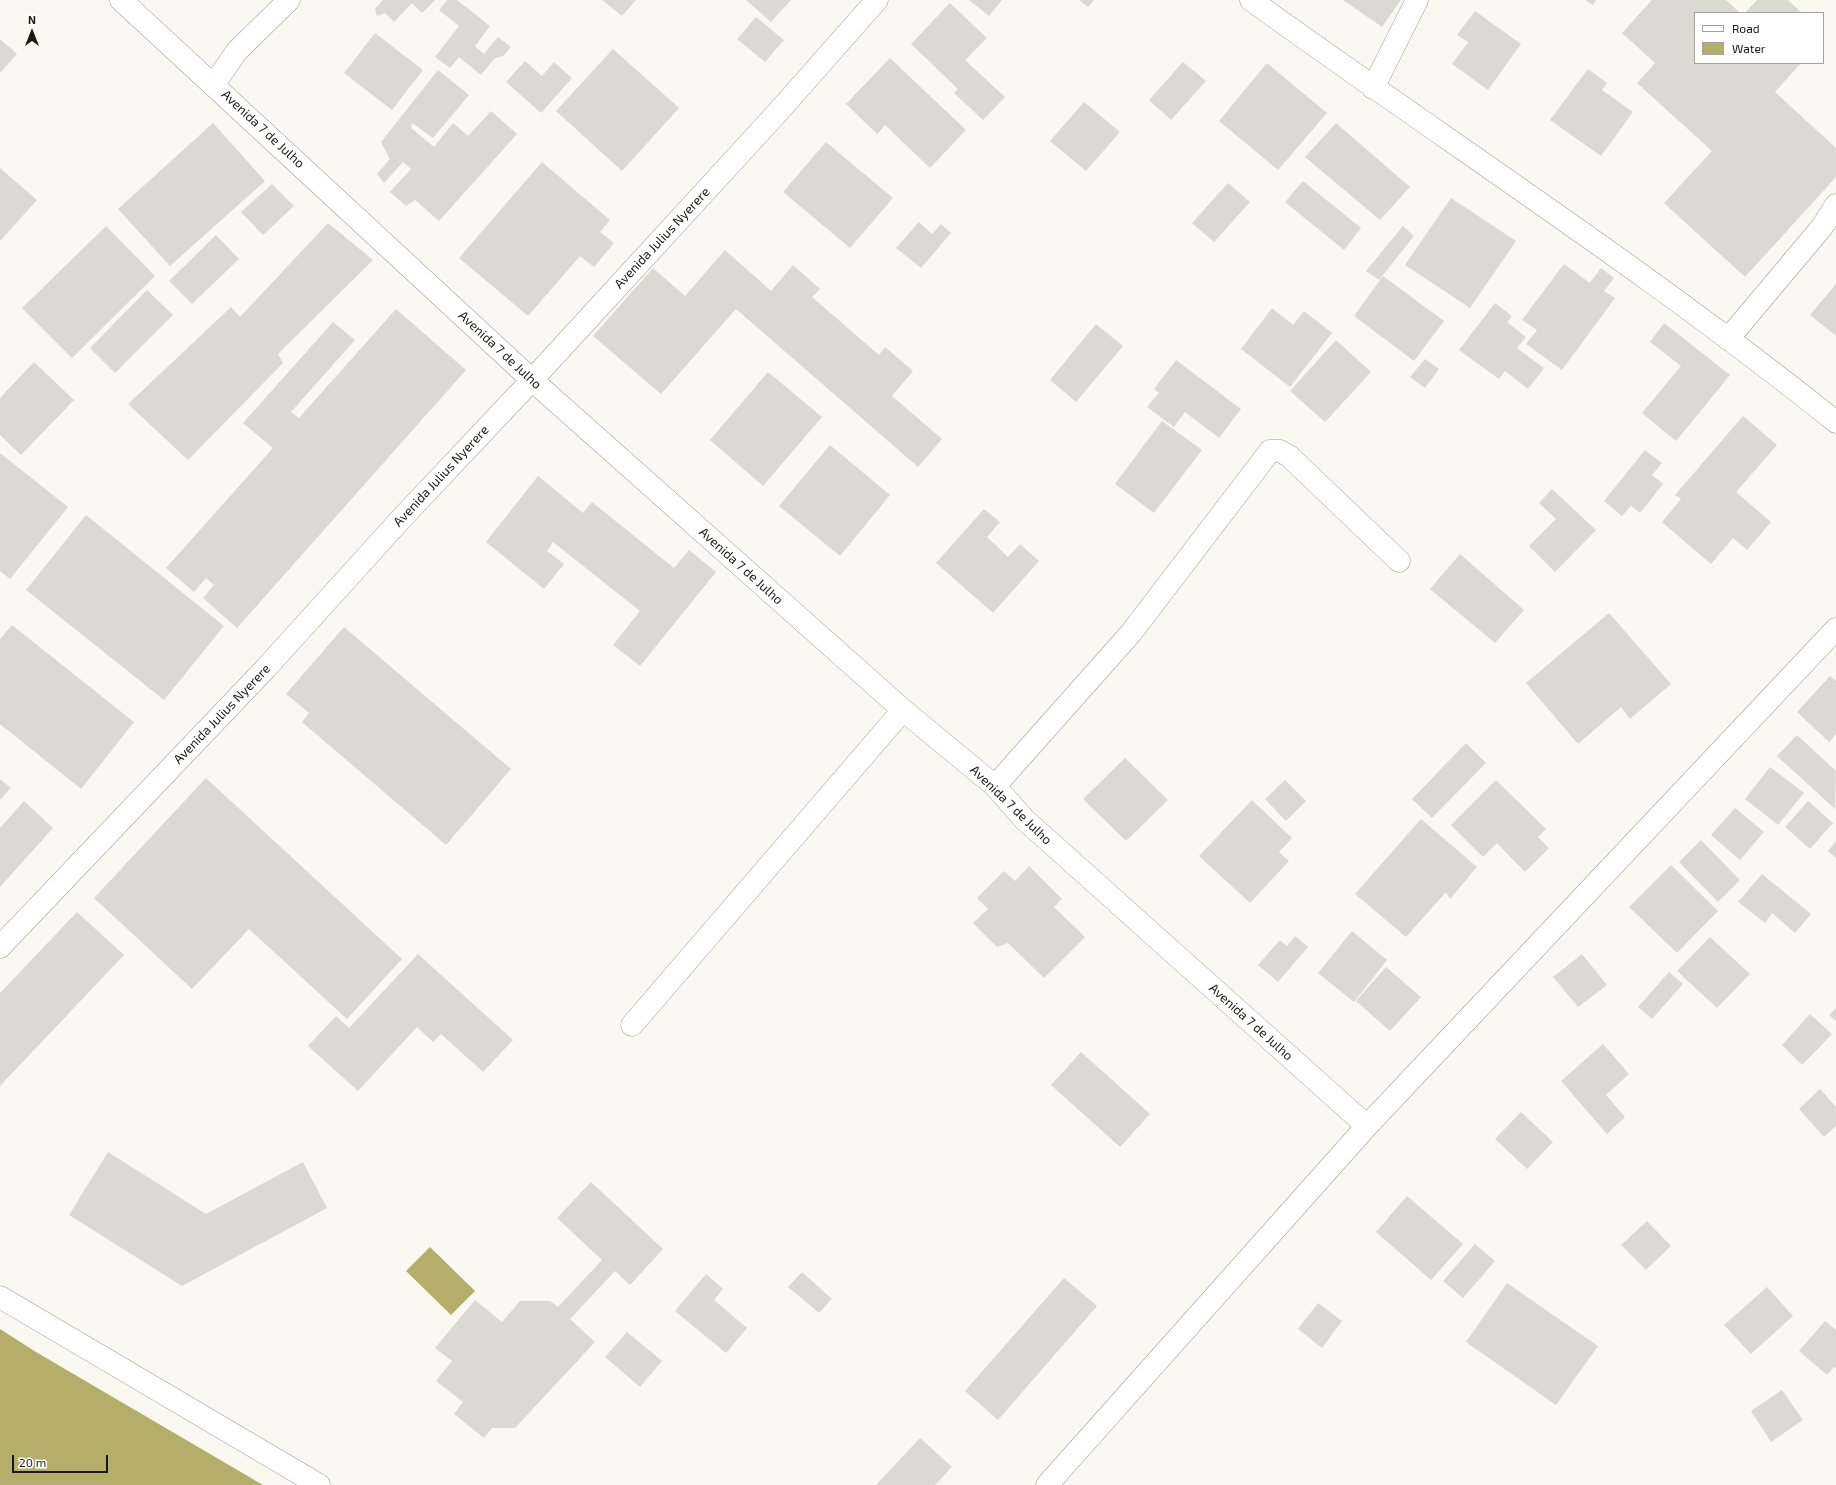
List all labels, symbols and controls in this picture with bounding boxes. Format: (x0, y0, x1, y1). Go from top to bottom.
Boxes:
north arrow (12, 12, 52, 52)
legend (1694, 12, 1824, 64)
text: N (28, 13, 36, 26)
text: Road (1732, 21, 1760, 35)
text: Water (1732, 41, 1766, 55)
street label: Avenida 7 de Julho (218, 87, 308, 171)
street label: Avenida Julius Nyerere (611, 184, 713, 292)
street label: Avenida 7 de Julho (455, 308, 545, 392)
street label: Avenida Julius Nyerere (390, 422, 492, 530)
street label: Avenida 7 de Julho (696, 524, 786, 608)
street label: Avenida Julius Nyerere (170, 661, 274, 767)
street label: Avenida 7 de Julho (967, 762, 1055, 848)
street label: Avenida 7 de Julho (1206, 980, 1296, 1064)
scale bar (14, 1447, 110, 1473)
text: 20 m (19, 1455, 46, 1469)

